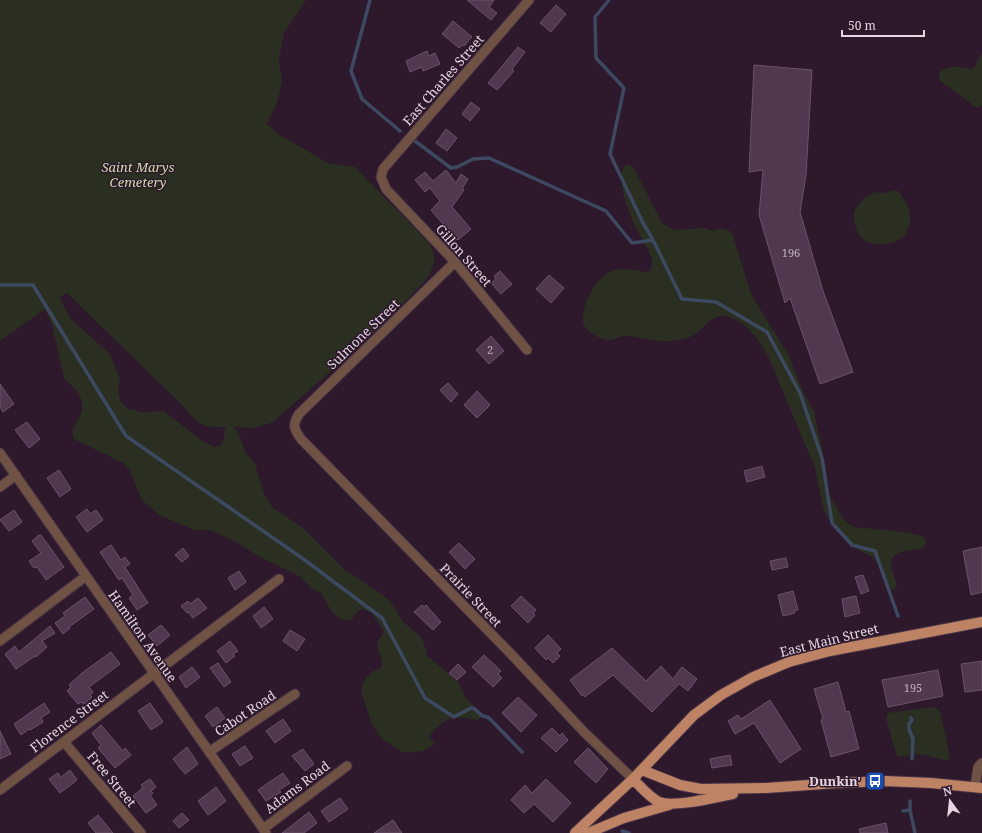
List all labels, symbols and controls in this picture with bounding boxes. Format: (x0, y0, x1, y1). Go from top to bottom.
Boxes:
scale bar (842, 12, 924, 38)
text: 50 m (848, 17, 876, 34)
street label: East Charles Street (398, 30, 488, 129)
park label: Saint Marys Cemetery (101, 158, 175, 191)
street label: Gillon Street (432, 220, 496, 290)
house number: 196 (782, 245, 800, 260)
street label: Sulmone Street (323, 295, 403, 373)
house number: 2 (487, 342, 493, 357)
street label: Prairie Street (436, 559, 506, 631)
street label: Hamilton Avenue (105, 586, 181, 686)
street label: East Main Street (778, 619, 881, 661)
house number: 195 (904, 680, 922, 695)
street label: Florence Street (26, 685, 112, 756)
street label: Cabot Road (211, 686, 279, 740)
street label: Free Street (83, 747, 141, 811)
street label: Adams Road (261, 757, 333, 817)
bus stop icon: Dunkin' (864, 770, 886, 792)
place label: Dunkin' (809, 772, 861, 790)
north arrow (930, 781, 970, 821)
text: N (941, 782, 954, 799)

